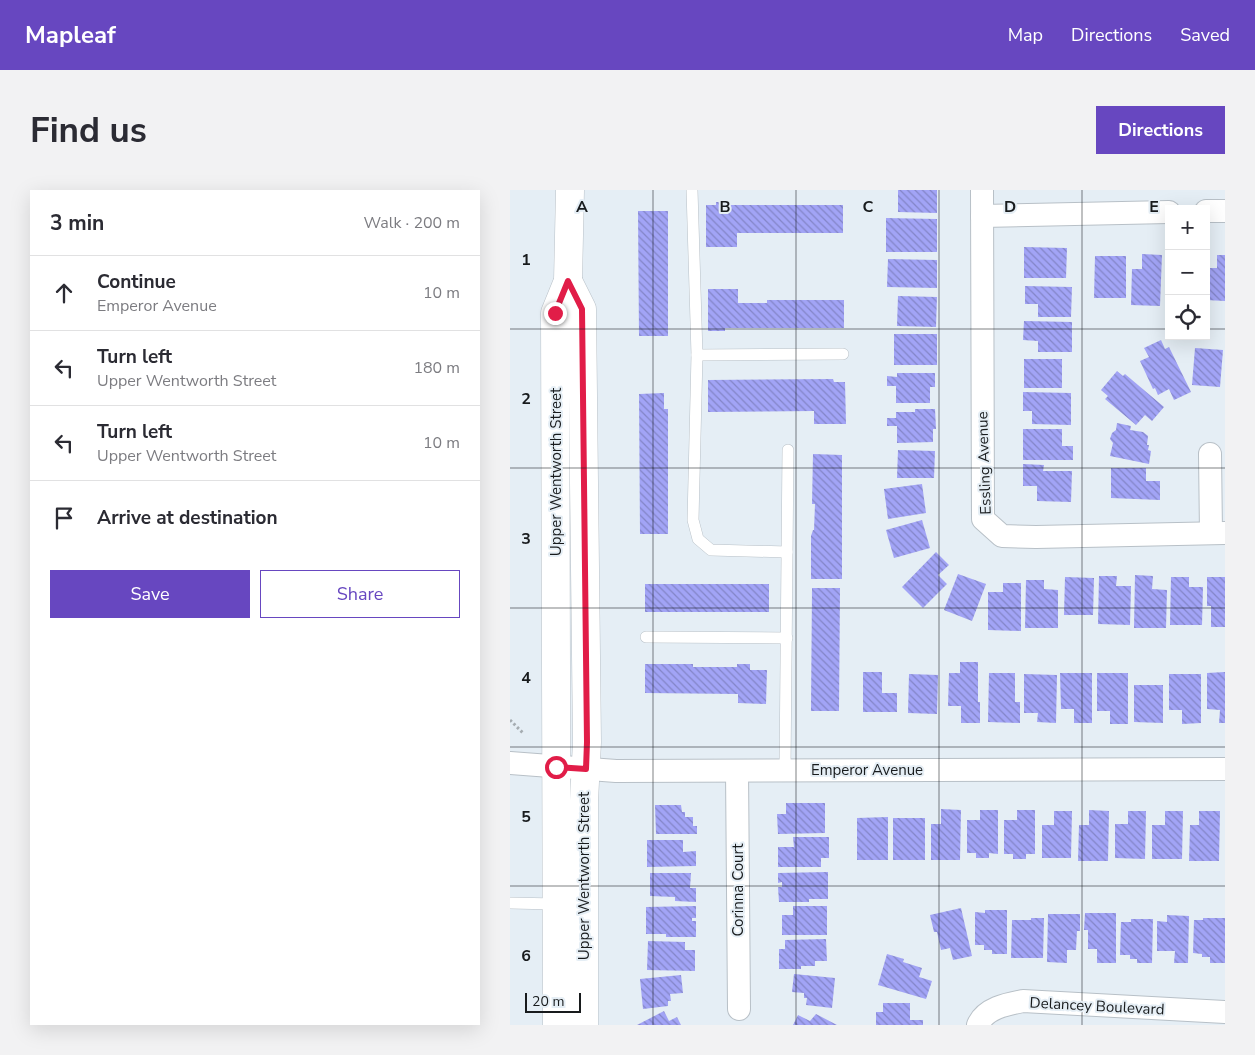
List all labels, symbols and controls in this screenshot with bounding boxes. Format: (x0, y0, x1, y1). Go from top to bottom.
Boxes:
text: Mapleaf (25, 19, 116, 51)
text: Map (1008, 23, 1043, 47)
text: Directions (1071, 23, 1152, 47)
text: Saved (1180, 23, 1230, 47)
button: Directions (1096, 106, 1225, 154)
text: Find us (30, 107, 147, 154)
text: A (576, 196, 588, 218)
text: B (719, 196, 731, 218)
text: C (863, 196, 874, 218)
text: D (1004, 196, 1016, 218)
text: E (1149, 196, 1159, 218)
map controls (1165, 205, 1210, 340)
button: + (1165, 205, 1210, 250)
text: 3 min (50, 209, 104, 237)
text: Walk · 200 m (364, 212, 460, 234)
text: 1 (521, 249, 531, 271)
button: − (1165, 250, 1210, 295)
text: Continue (97, 269, 176, 295)
icon: ahead (50, 279, 78, 307)
text: 10 m (423, 282, 460, 304)
text: Emperor Avenue (97, 295, 217, 317)
button: locate (1165, 295, 1210, 340)
route end (544, 302, 567, 325)
text: Turn left (97, 344, 172, 370)
icon: left (50, 354, 78, 382)
text: 180 m (413, 357, 460, 379)
text: Upper Wentworth Street (97, 370, 276, 392)
street label: Upper Wentworth Street (546, 387, 566, 556)
text: 2 (521, 388, 531, 410)
street label: Essling Avenue (972, 411, 996, 515)
text: Turn left (97, 419, 172, 445)
icon: left (50, 429, 78, 457)
text: 10 m (423, 432, 460, 454)
text: Upper Wentworth Street (97, 445, 276, 467)
icon: arrive (50, 504, 78, 532)
text: Arrive at destination (97, 505, 278, 531)
text: 3 (521, 528, 531, 550)
button: Save (50, 570, 250, 618)
button: Share (260, 570, 460, 618)
text: 4 (521, 667, 531, 689)
route start (545, 756, 568, 779)
street label: Emperor Avenue (811, 760, 923, 780)
street label: Upper Wentworth Street (574, 791, 594, 960)
text: 5 (521, 806, 531, 828)
street label: Corinna Court (728, 843, 748, 936)
text: 6 (521, 945, 531, 967)
scale bar (525, 990, 581, 1013)
text: 20 m (532, 992, 564, 1011)
street label: Delancey Boulevard (1029, 992, 1165, 1020)

